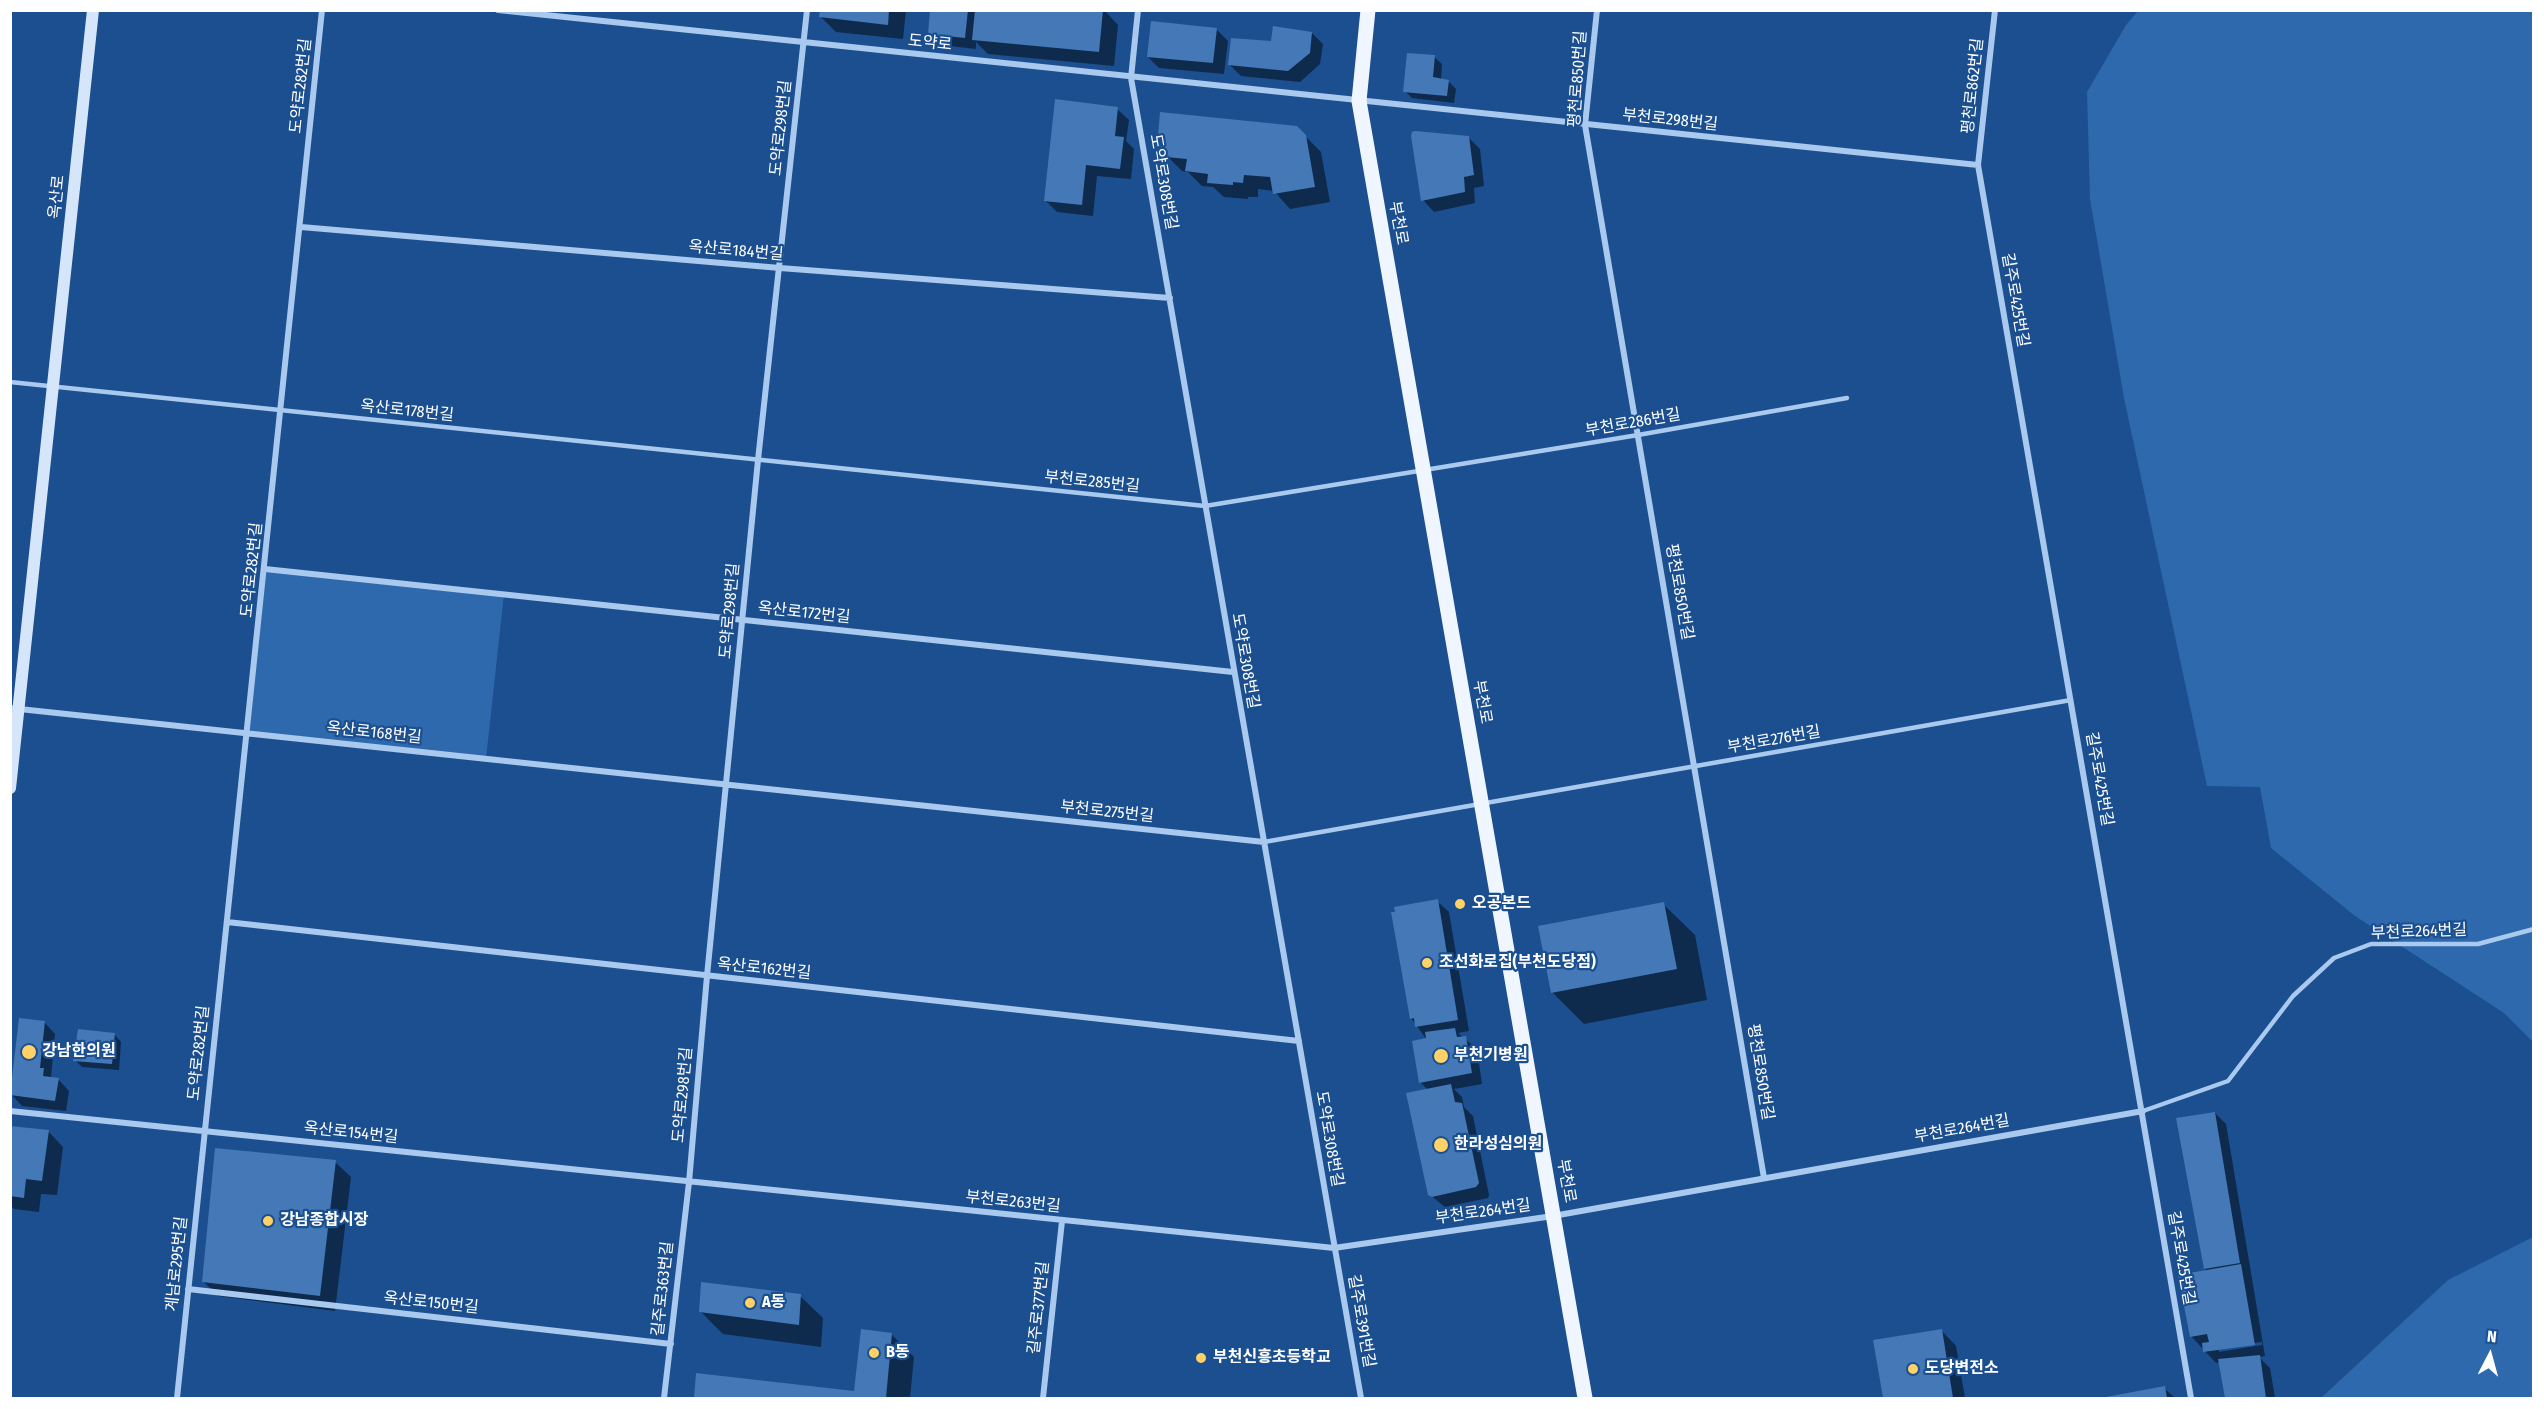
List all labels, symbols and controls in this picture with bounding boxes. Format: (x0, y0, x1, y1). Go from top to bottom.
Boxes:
street label: 평천로850번길 (1565, 30, 1591, 128)
street label: 도약로 (907, 31, 953, 55)
street label: 도약로282번길 (286, 37, 316, 135)
street label: 평천로862번길 (1958, 37, 1988, 135)
street label: 도약로298번길 (766, 79, 796, 177)
street label: 부천로298번길 (1621, 105, 1719, 135)
street label: 도약로308번길 (1145, 132, 1181, 232)
street label: 옥산로 (45, 174, 69, 220)
street label: 부천로 (1385, 200, 1411, 246)
street label: 옥산로184번길 (688, 237, 784, 265)
street label: 길주로425번길 (1997, 251, 2033, 349)
street label: 옥산로178번길 (359, 397, 455, 425)
street label: 부천로286번길 (1584, 405, 1682, 441)
street label: 부천로285번길 (1043, 467, 1141, 497)
street label: 도약로282번길 (237, 521, 267, 619)
street label: 평천로850번길 (1661, 542, 1697, 642)
street label: 도약로298번길 (716, 562, 744, 660)
street label: 옥산로172번길 (757, 599, 851, 627)
street label: 도약로308번길 (1227, 611, 1263, 711)
street label: 부천로 (1469, 679, 1495, 725)
street label: 옥산로168번길 (325, 718, 423, 748)
street label: 부천로276번길 (1726, 722, 1822, 758)
street label: 길주로425번길 (2081, 730, 2117, 828)
street label: 부천로275번길 (1059, 798, 1155, 826)
place label: 오공본드 (1472, 894, 1531, 914)
marker: 오공본드 (1453, 897, 1467, 911)
street label: 부천로264번길 (2371, 921, 2467, 943)
place label: 조선화로집(부천도당점) (1439, 953, 1596, 973)
street label: 옥산로162번길 (716, 955, 812, 983)
marker: 조선화로집(부천도당점) (1420, 956, 1434, 970)
street label: 도약로282번길 (184, 1004, 214, 1102)
street label: 평천로850번길 (1743, 1022, 1777, 1122)
place label: 강남한의원 (42, 1042, 116, 1062)
marker: 강남한의원 (20, 1043, 38, 1061)
street label: 도약로298번길 (669, 1046, 697, 1144)
place label: 부천기병원 (1454, 1046, 1528, 1066)
marker: 부천기병원 (1432, 1047, 1450, 1065)
street label: 도약로308번길 (1311, 1089, 1347, 1189)
street label: 부천로264번길 (1913, 1111, 2011, 1147)
street label: 옥산로154번길 (303, 1118, 399, 1148)
place label: 한라성심의원 (1454, 1135, 1542, 1155)
marker: 한라성심의원 (1432, 1136, 1450, 1154)
street label: 부천로 (1553, 1158, 1579, 1204)
street label: 부천로263번길 (964, 1187, 1062, 1217)
street label: 부천로264번길 (1434, 1196, 1532, 1228)
street label: 길주로425번길 (2163, 1209, 2199, 1307)
place label: 강남종합시장 (280, 1211, 368, 1231)
marker: 강남종합시장 (261, 1214, 275, 1228)
street label: 계남로295번길 (162, 1215, 192, 1313)
street label: 길주로363번길 (648, 1240, 678, 1338)
street label: 길주로377번길 (1025, 1260, 1053, 1356)
street label: 길주로391번길 (1343, 1273, 1379, 1369)
street label: 옥산로150번길 (382, 1288, 480, 1318)
place label: A동 (762, 1293, 785, 1313)
marker: A동 (743, 1296, 757, 1310)
north arrow (2460, 1325, 2520, 1385)
text: N (2486, 1327, 2498, 1347)
place label: B동 (886, 1343, 910, 1363)
marker: B동 (867, 1346, 881, 1360)
place label: 부천신흥초등학교 (1213, 1348, 1331, 1368)
marker: 부천신흥초등학교 (1194, 1351, 1208, 1365)
place label: 도당변전소 (1925, 1359, 1999, 1379)
marker: 도당변전소 (1906, 1362, 1920, 1376)

